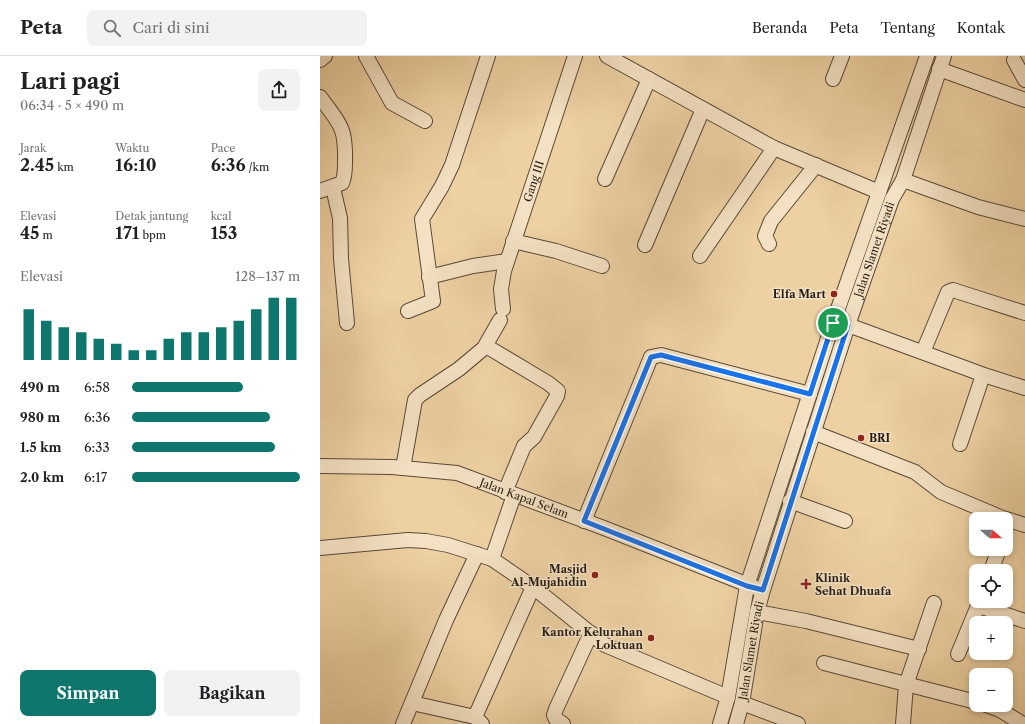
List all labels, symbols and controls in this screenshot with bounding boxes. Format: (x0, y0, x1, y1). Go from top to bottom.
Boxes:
search box (87, 10, 367, 46)
text: Peta (20, 16, 63, 39)
icon: search (101, 17, 123, 39)
text: Cari di sini (133, 18, 210, 37)
text: Beranda (752, 19, 808, 37)
text: Peta (830, 19, 859, 37)
text: Tentang (881, 19, 935, 37)
text: Kontak (957, 19, 1005, 37)
text: Lari pagi (20, 68, 120, 95)
button: share (258, 69, 300, 111)
text: 06:34 · 5 × 490 m (20, 97, 124, 113)
text: Jarak (20, 141, 46, 155)
text: Waktu (115, 141, 149, 155)
text: Pace (211, 141, 236, 155)
text: 2.45 (20, 155, 54, 175)
text: 16:10 (115, 155, 157, 175)
text: 6:36 (211, 155, 246, 175)
street label: Gang III (520, 159, 547, 204)
text: km (54, 160, 74, 174)
text: /km (246, 160, 269, 174)
street label: Jalan Slamet Riyadi (850, 199, 898, 301)
text: Elevasi (20, 209, 56, 223)
text: Detak jantung (115, 209, 188, 223)
text: kcal (211, 209, 231, 223)
text: 45 (20, 223, 39, 243)
text: 171 (115, 223, 140, 243)
text: 153 (211, 223, 237, 243)
text: m (39, 228, 53, 242)
text: bpm (140, 228, 166, 242)
text: Elevasi (20, 268, 63, 284)
text: 128–137 m (235, 268, 300, 284)
place label: Elfa Mart (773, 287, 827, 301)
marker: Elfa Mart (829, 289, 839, 299)
pin (816, 306, 850, 340)
icon: arrive (822, 312, 844, 334)
text: 490 m (20, 379, 60, 395)
text: 6:58 (84, 379, 110, 395)
text: 980 m (20, 409, 60, 425)
text: 6:36 (84, 409, 110, 425)
place label: BRI (869, 431, 891, 445)
marker: BRI (856, 433, 866, 443)
text: 1.5 km (20, 439, 61, 455)
text: 6:33 (84, 439, 110, 455)
text: 2.0 km (20, 469, 64, 485)
text: 6:17 (84, 469, 107, 485)
street label: Jalan Kapal Selam (476, 474, 571, 521)
north arrow (969, 512, 1013, 556)
map controls (969, 512, 1013, 712)
place label: Masjid Al-Mujahidin (510, 562, 588, 589)
button: locate (969, 564, 1013, 608)
marker: Masjid Al-Mujahidin (590, 570, 600, 580)
place label: Klinik Sehat Dhuafa (815, 571, 892, 598)
marker: Klinik Sehat Dhuafa (800, 578, 812, 590)
street label: Jalan Slamet Riyadi (735, 599, 767, 703)
button: + (969, 616, 1013, 660)
place label: Kantor Kelurahan Loktuan (542, 625, 643, 652)
marker: Kantor Kelurahan Loktuan (646, 633, 656, 643)
button: − (969, 668, 1013, 712)
button: Simpan (20, 670, 156, 716)
button: Bagikan (164, 670, 300, 716)

